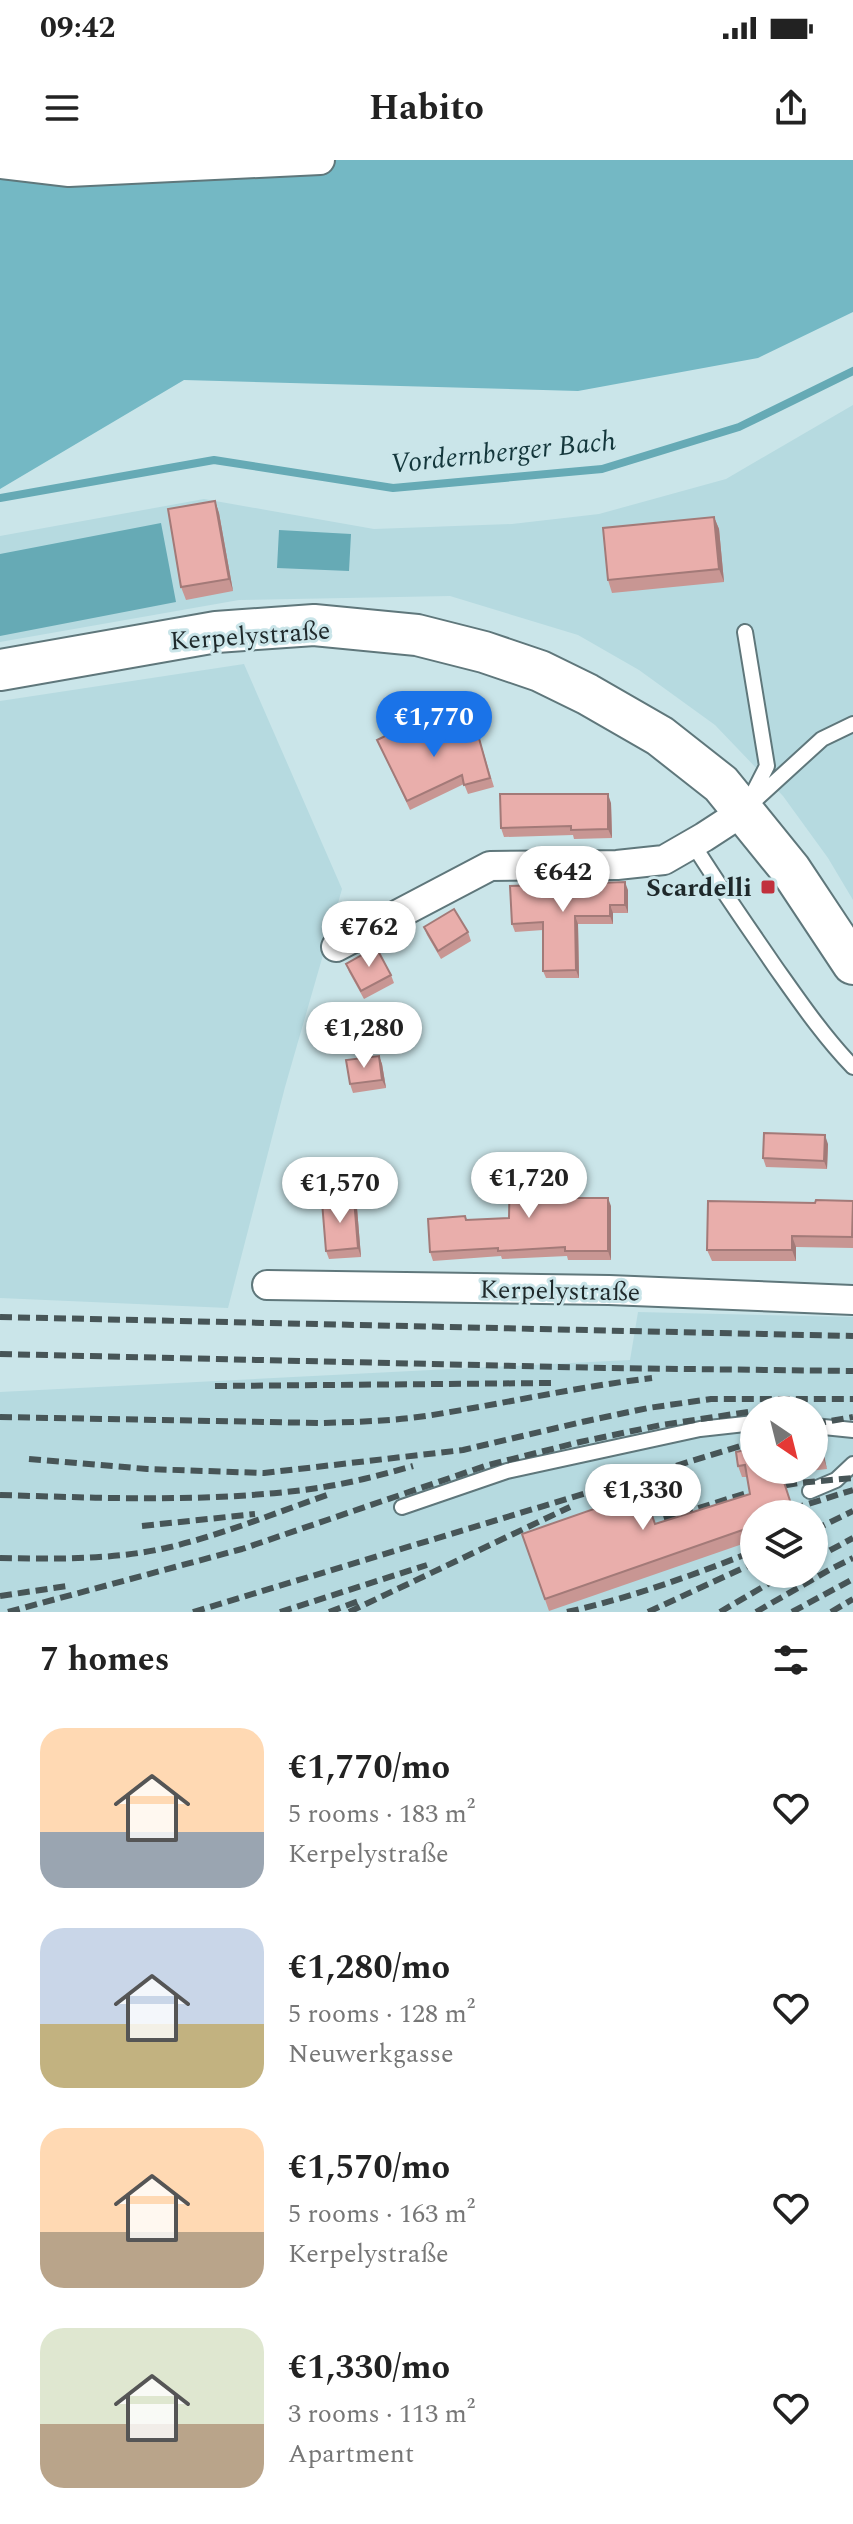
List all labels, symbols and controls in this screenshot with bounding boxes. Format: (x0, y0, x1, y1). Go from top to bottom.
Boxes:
text: 09:42 (40, 5, 115, 51)
text: Habito (369, 81, 484, 136)
icon: menu (40, 86, 84, 130)
icon: share (769, 86, 813, 130)
water label: Vordernberger Bach (388, 419, 618, 486)
street label: Kerpelystraße (169, 610, 332, 662)
pin: €1,770 (369, 691, 499, 759)
text: €1,770 (394, 697, 474, 737)
pin: €642 (516, 846, 610, 914)
text: €642 (534, 852, 592, 892)
place label: Scardelli (646, 868, 752, 908)
marker: Scardelli (759, 878, 777, 896)
pin: €762 (322, 901, 416, 969)
text: €762 (340, 907, 398, 947)
pin: €1,280 (299, 1002, 429, 1070)
text: €1,280 (324, 1008, 404, 1048)
pin: €1,720 (464, 1152, 594, 1220)
pin: €1,570 (275, 1157, 405, 1225)
text: €1,720 (489, 1158, 569, 1198)
text: €1,570 (300, 1163, 380, 1203)
street label: Kerpelystraße (479, 1270, 641, 1312)
north arrow (740, 1396, 828, 1484)
map controls (740, 1396, 828, 1588)
pin: €1,330 (578, 1464, 708, 1532)
text: €1,330 (603, 1470, 683, 1510)
button: layers (740, 1500, 828, 1588)
text: 7 homes (40, 1634, 170, 1686)
icon: filters (769, 1638, 813, 1682)
text: €1,770/mo (288, 1742, 450, 1794)
icon: home (104, 1760, 200, 1856)
icon: heart (769, 1786, 813, 1830)
text: 5 rooms · 183 m² (288, 1794, 475, 1834)
text: Kerpelystraße (288, 1834, 449, 1874)
text: €1,280/mo (288, 1942, 450, 1994)
icon: home (104, 1960, 200, 2056)
icon: heart (769, 1986, 813, 2030)
text: 5 rooms · 128 m² (288, 1994, 475, 2034)
text: Neuwerkgasse (288, 2034, 454, 2074)
text: €1,570/mo (288, 2142, 450, 2194)
icon: home (104, 2160, 200, 2256)
icon: heart (769, 2186, 813, 2230)
text: 5 rooms · 163 m² (288, 2194, 475, 2234)
text: Kerpelystraße (288, 2234, 449, 2274)
text: €1,330/mo (288, 2342, 450, 2394)
icon: home (104, 2360, 200, 2456)
icon: heart (769, 2386, 813, 2430)
text: 3 rooms · 113 m² (288, 2394, 475, 2434)
text: Apartment (288, 2434, 414, 2474)

